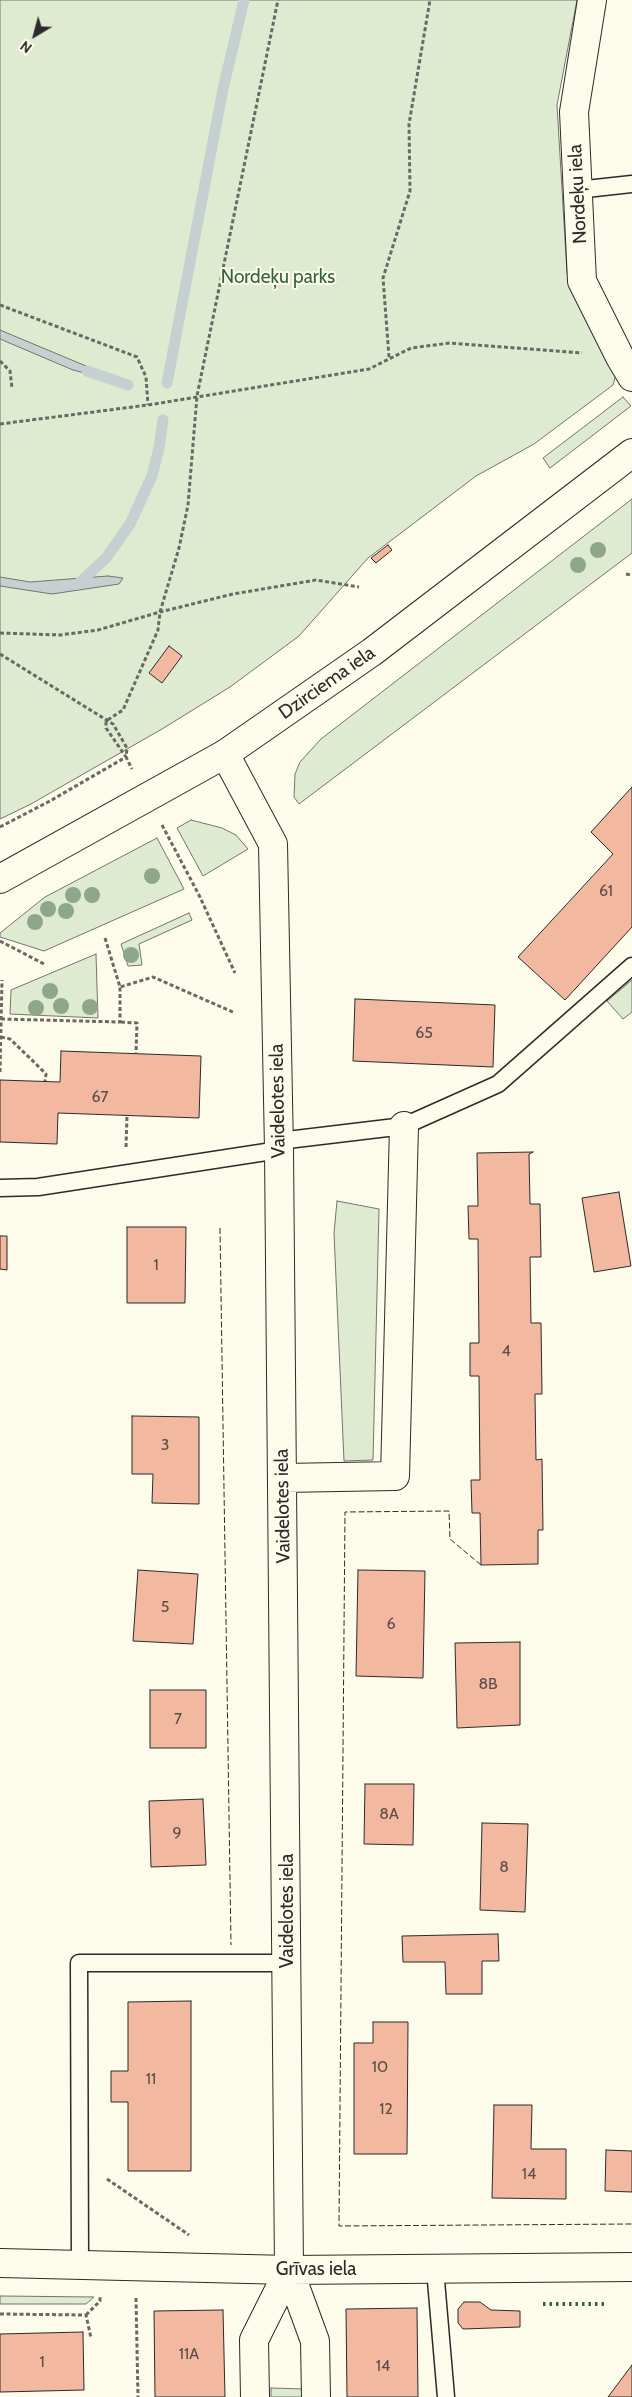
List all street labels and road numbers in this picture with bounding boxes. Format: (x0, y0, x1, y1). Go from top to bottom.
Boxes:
street label: Nordeķu iela (564, 144, 592, 244)
street label: Dzirciema iela (274, 641, 380, 725)
street label: Vaidelotes iela (266, 1044, 290, 1158)
street label: Vaidelotes iela (271, 1449, 295, 1563)
street label: Vaidelotes iela (276, 1854, 298, 1968)
street label: Grīvas iela (276, 2258, 356, 2280)

